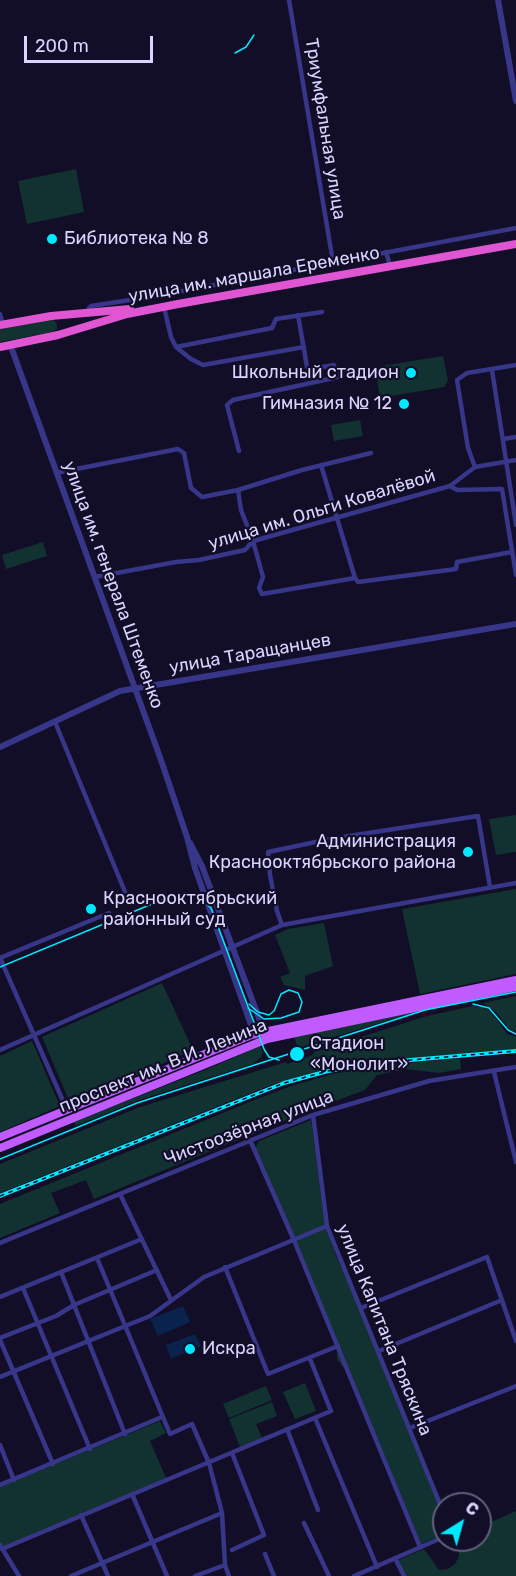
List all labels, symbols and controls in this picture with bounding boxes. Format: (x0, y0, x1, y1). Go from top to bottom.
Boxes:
scale bar (27, 24, 156, 62)
text: 200 m (35, 35, 89, 57)
street label: Триумфальная улица (300, 37, 350, 221)
place label: Библиотека № 8 (64, 228, 209, 250)
marker: Библиотека № 8 (45, 232, 59, 246)
street label: улица им. маршала Еременко (127, 242, 381, 308)
place label: Школьный стадион (232, 362, 399, 384)
marker: Школьный стадион (404, 366, 418, 380)
place label: Гимназия № 12 (262, 393, 392, 415)
marker: Гимназия № 12 (397, 397, 411, 411)
street label: улица им. генерала Штеменко (58, 458, 168, 712)
street label: улица им. Ольги Ковалёвой (206, 465, 438, 555)
street label: улица Таращанцев (167, 629, 333, 679)
place label: Администрация Краснооктябрьского района (209, 831, 456, 874)
marker: Администрация Краснооктябрьского района (461, 845, 475, 859)
place label: Краснооктябрьский районный суд (103, 888, 277, 930)
marker: Краснооктябрьский районный суд (84, 902, 98, 916)
street label: проспект им. В.И. Ленина (56, 1014, 270, 1118)
place label: Стадион «Монолит» (310, 1033, 408, 1076)
marker: Стадион «Монолит» (288, 1045, 306, 1063)
street label: Чистоозёрная улица (161, 1086, 337, 1170)
street label: улица Капитана Тряскина (332, 1221, 436, 1439)
place label: Искра (202, 1338, 256, 1360)
marker: Искра (183, 1342, 197, 1356)
north arrow (432, 1492, 492, 1552)
text: С (462, 1498, 482, 1520)

